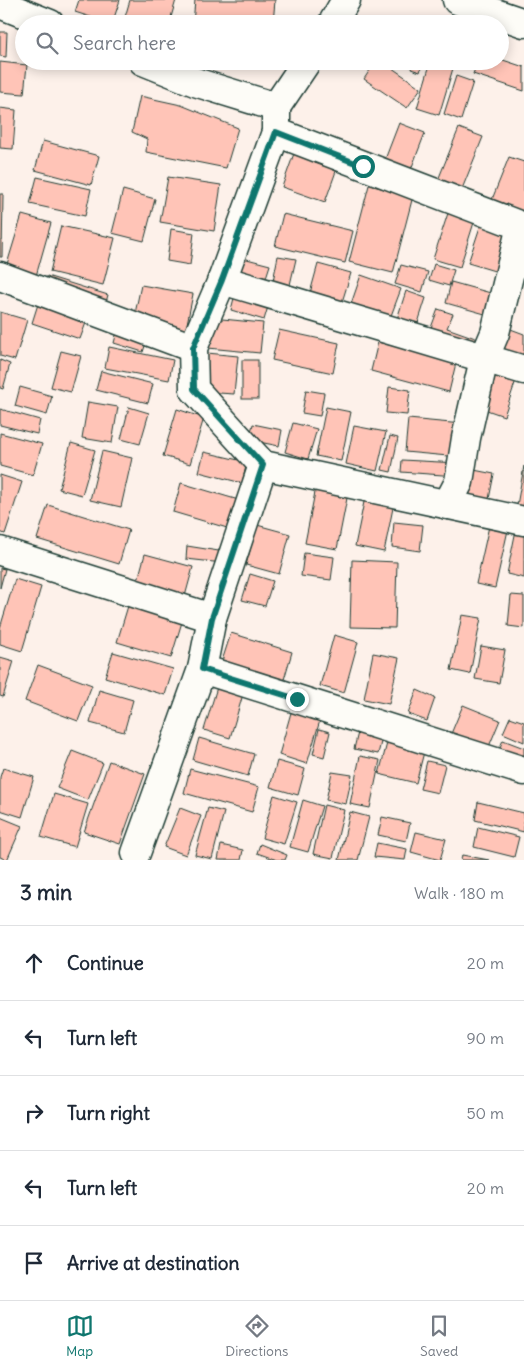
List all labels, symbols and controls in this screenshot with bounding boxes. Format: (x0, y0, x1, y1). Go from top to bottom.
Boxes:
search box (15, 15, 509, 70)
icon: search (33, 29, 61, 57)
text: Search here (73, 31, 176, 55)
route start (352, 155, 375, 178)
route end (286, 688, 309, 711)
text: 3 min (20, 879, 72, 906)
text: Walk · 180 m (414, 883, 504, 903)
icon: ahead (20, 949, 48, 977)
text: Continue (67, 951, 144, 975)
text: 20 m (467, 953, 504, 973)
icon: left (20, 1024, 48, 1052)
text: Turn left (67, 1026, 137, 1050)
text: 90 m (466, 1028, 504, 1048)
icon: right (20, 1099, 48, 1127)
text: Turn right (67, 1101, 150, 1125)
text: 50 m (466, 1103, 504, 1123)
icon: left (20, 1174, 48, 1202)
text: Turn left (67, 1176, 137, 1200)
text: 20 m (467, 1178, 504, 1198)
icon: arrive (20, 1249, 48, 1277)
text: Arrive at destination (67, 1251, 240, 1275)
tab: Map (66, 1312, 94, 1360)
tab: Directions (225, 1312, 288, 1360)
tab: Saved (420, 1312, 458, 1360)

